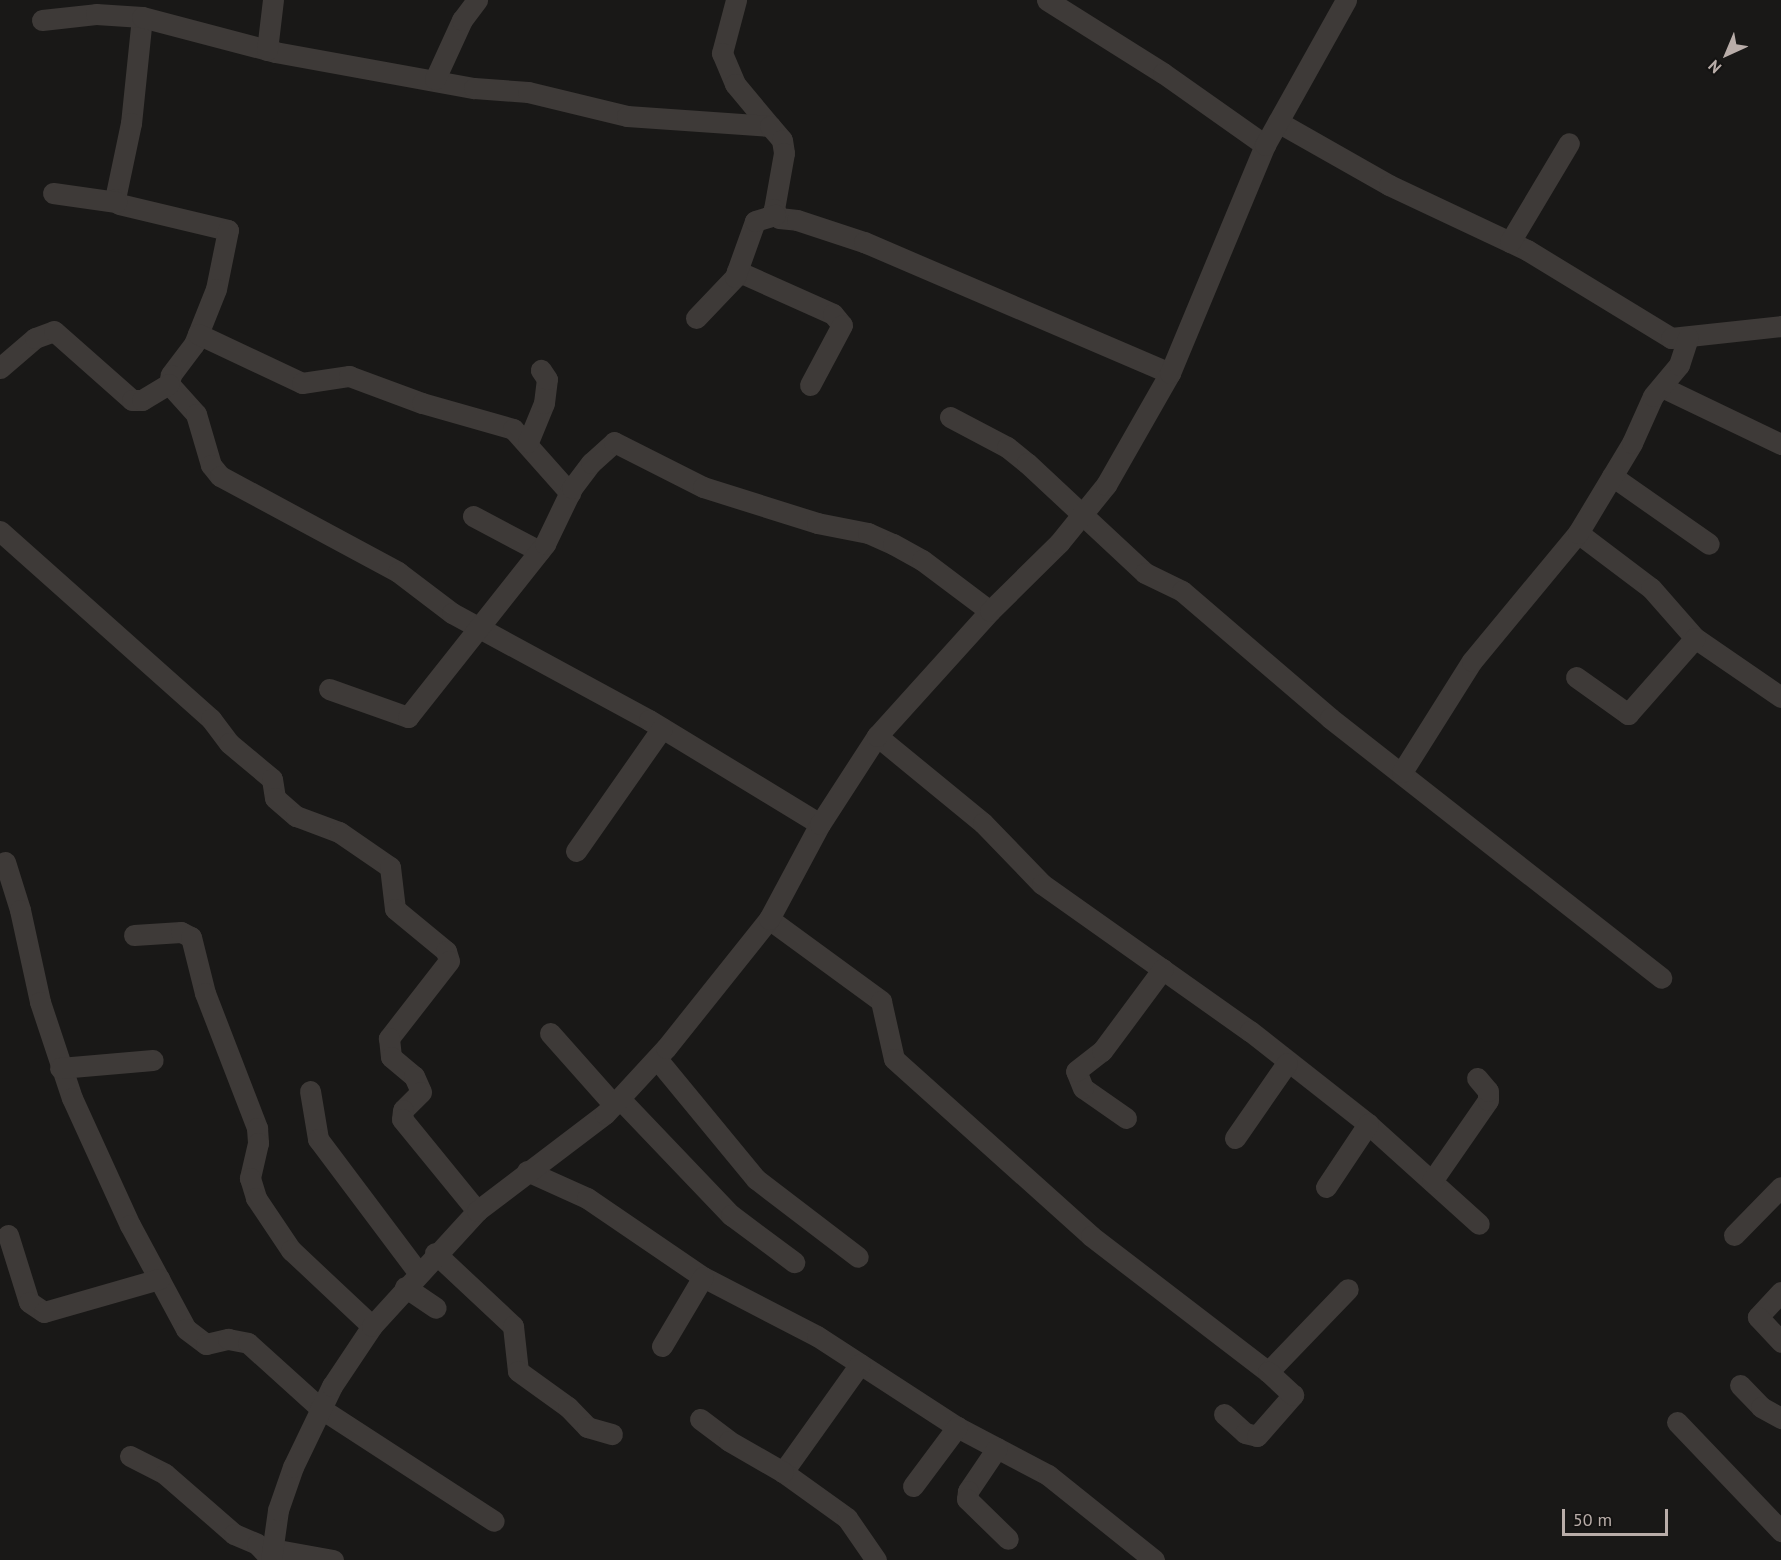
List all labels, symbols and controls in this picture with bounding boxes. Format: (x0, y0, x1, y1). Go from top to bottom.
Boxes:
north arrow (1697, 24, 1757, 84)
text: N (1704, 56, 1725, 78)
scale bar (1565, 1497, 1672, 1535)
text: 50 m (1573, 1508, 1612, 1531)

